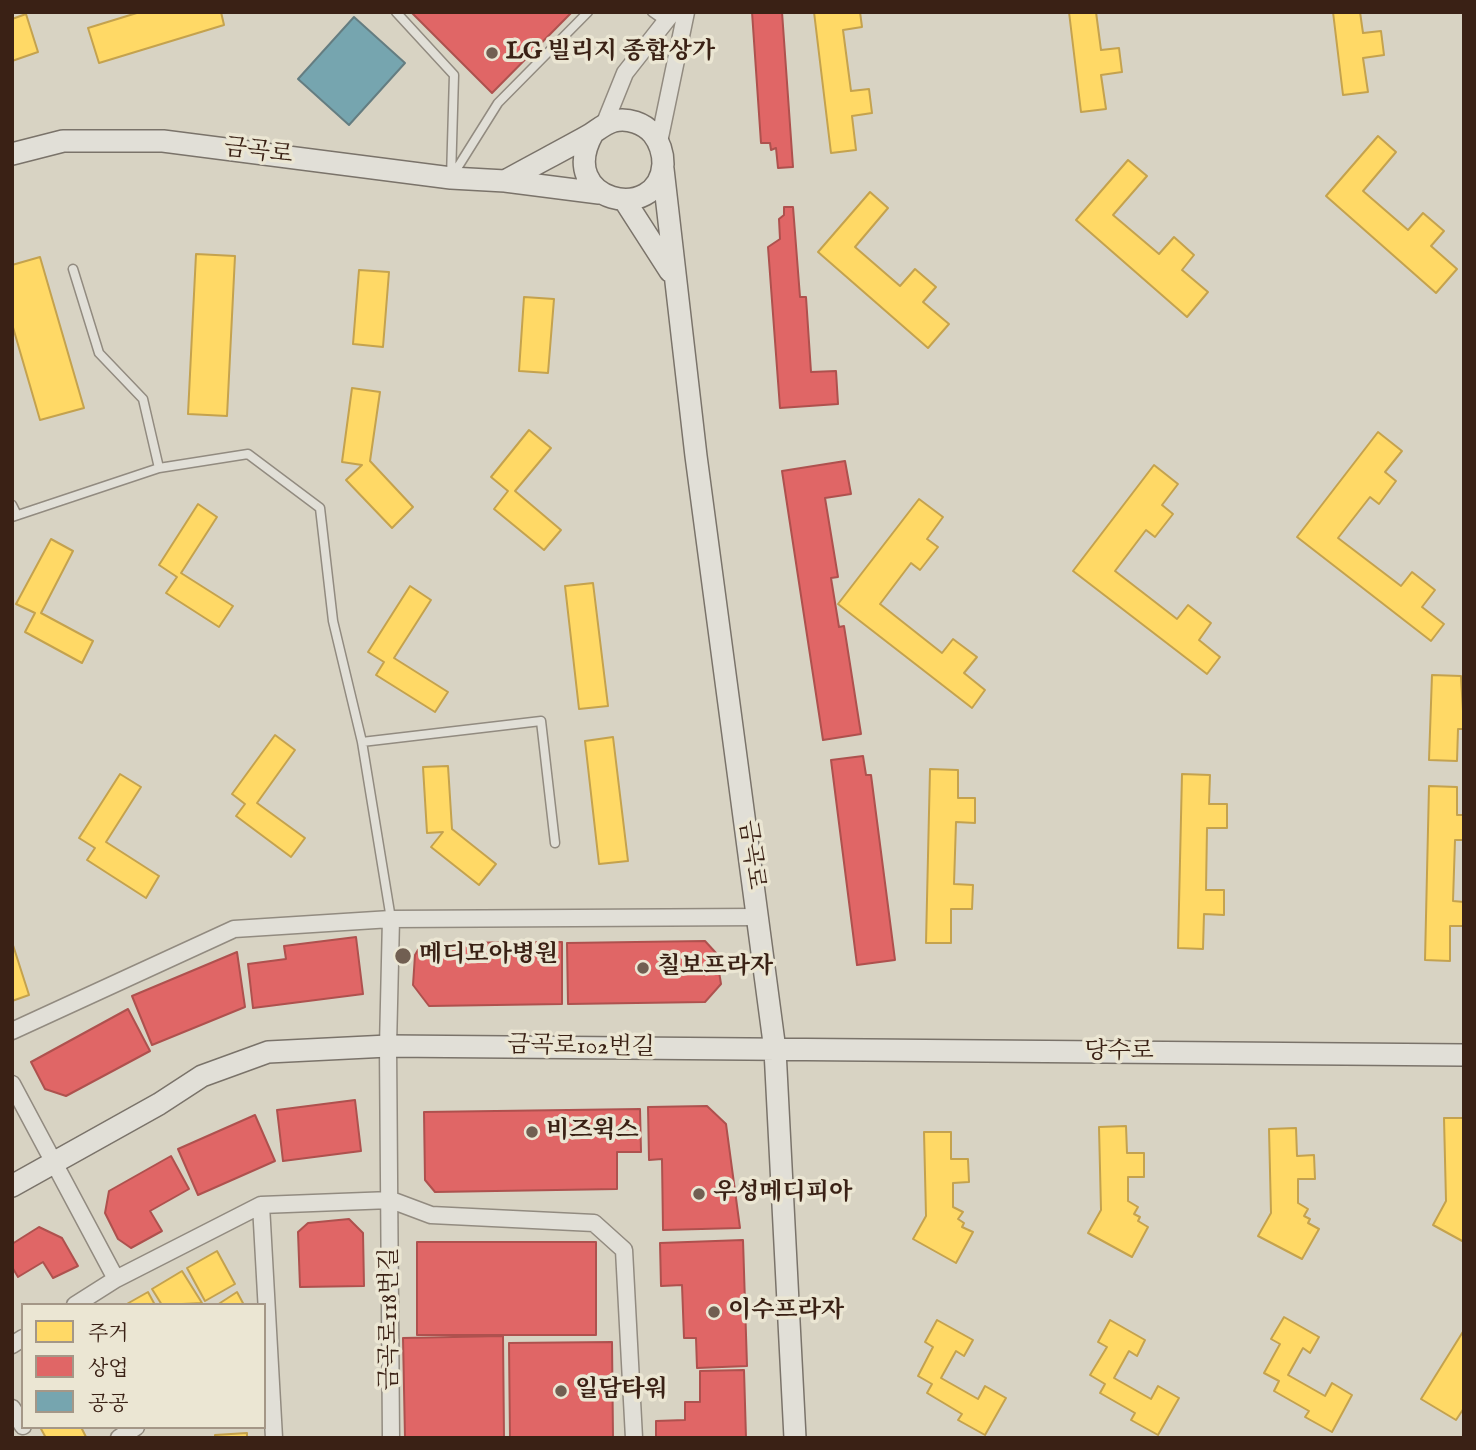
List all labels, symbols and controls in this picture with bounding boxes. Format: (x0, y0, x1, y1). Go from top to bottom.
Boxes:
place label: LG 빌리지 종합상가 (506, 39, 715, 67)
marker: LG 빌리지 종합상가 (484, 45, 500, 61)
street label: 금곡로 (222, 134, 294, 172)
street label: 금곡로 (731, 819, 769, 891)
place label: 메디모아병원 (419, 942, 558, 970)
marker: 메디모아병원 (393, 946, 413, 966)
place label: 칠보프라자 (657, 954, 773, 982)
marker: 칠보프라자 (635, 960, 651, 976)
street label: 금곡로102번길 (507, 1032, 655, 1064)
street label: 당수로 (1084, 1039, 1154, 1067)
place label: 비즈윅스 (546, 1118, 639, 1146)
marker: 비즈윅스 (524, 1124, 540, 1140)
place label: 우성메디피아 (713, 1180, 852, 1208)
marker: 우성메디피아 (691, 1186, 707, 1202)
street label: 금곡로118번길 (377, 1247, 405, 1391)
place label: 이수프라자 (728, 1298, 844, 1326)
legend (21, 1303, 266, 1429)
marker: 이수프라자 (706, 1304, 722, 1320)
text: 주거 (88, 1321, 129, 1348)
text: 상업 (88, 1356, 129, 1383)
place label: 일담타워 (575, 1377, 668, 1405)
marker: 일담타워 (553, 1383, 569, 1399)
text: 공공 (88, 1391, 129, 1418)

